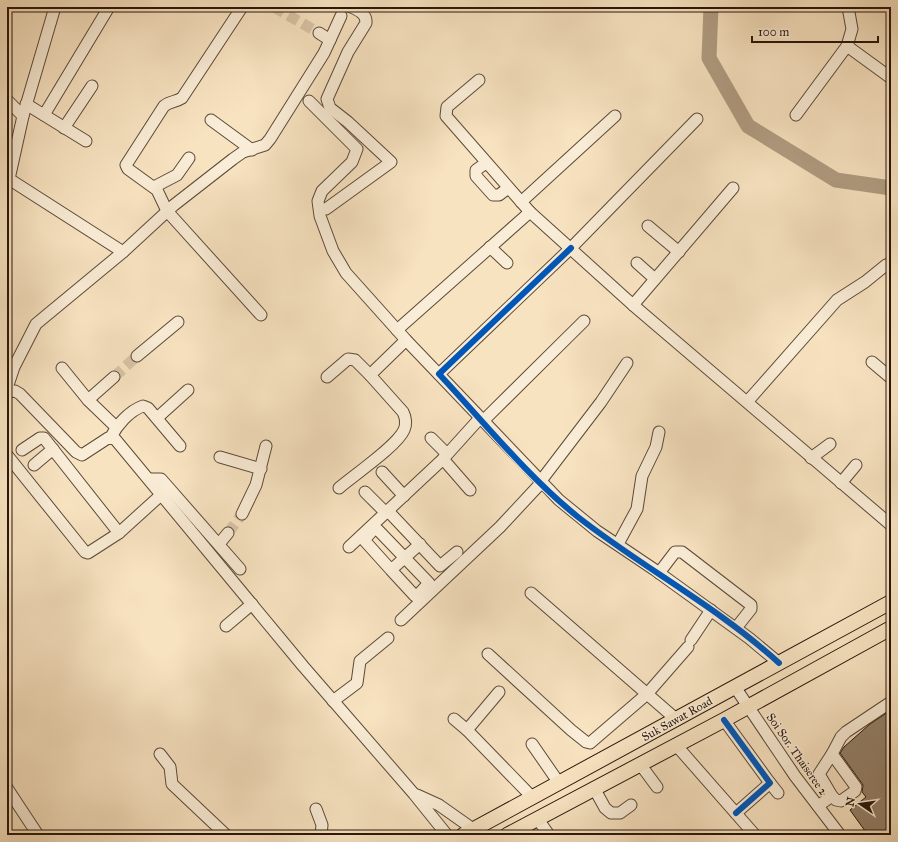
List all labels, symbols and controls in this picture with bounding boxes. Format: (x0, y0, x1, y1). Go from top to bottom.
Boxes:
scale bar (752, 18, 878, 44)
text: 100 m (758, 25, 789, 39)
street label: Suk Sawat Road (639, 694, 715, 744)
street label: Soi Sor. Thaiseree 2 (764, 710, 831, 798)
north arrow (840, 784, 880, 824)
text: N (843, 795, 858, 808)

